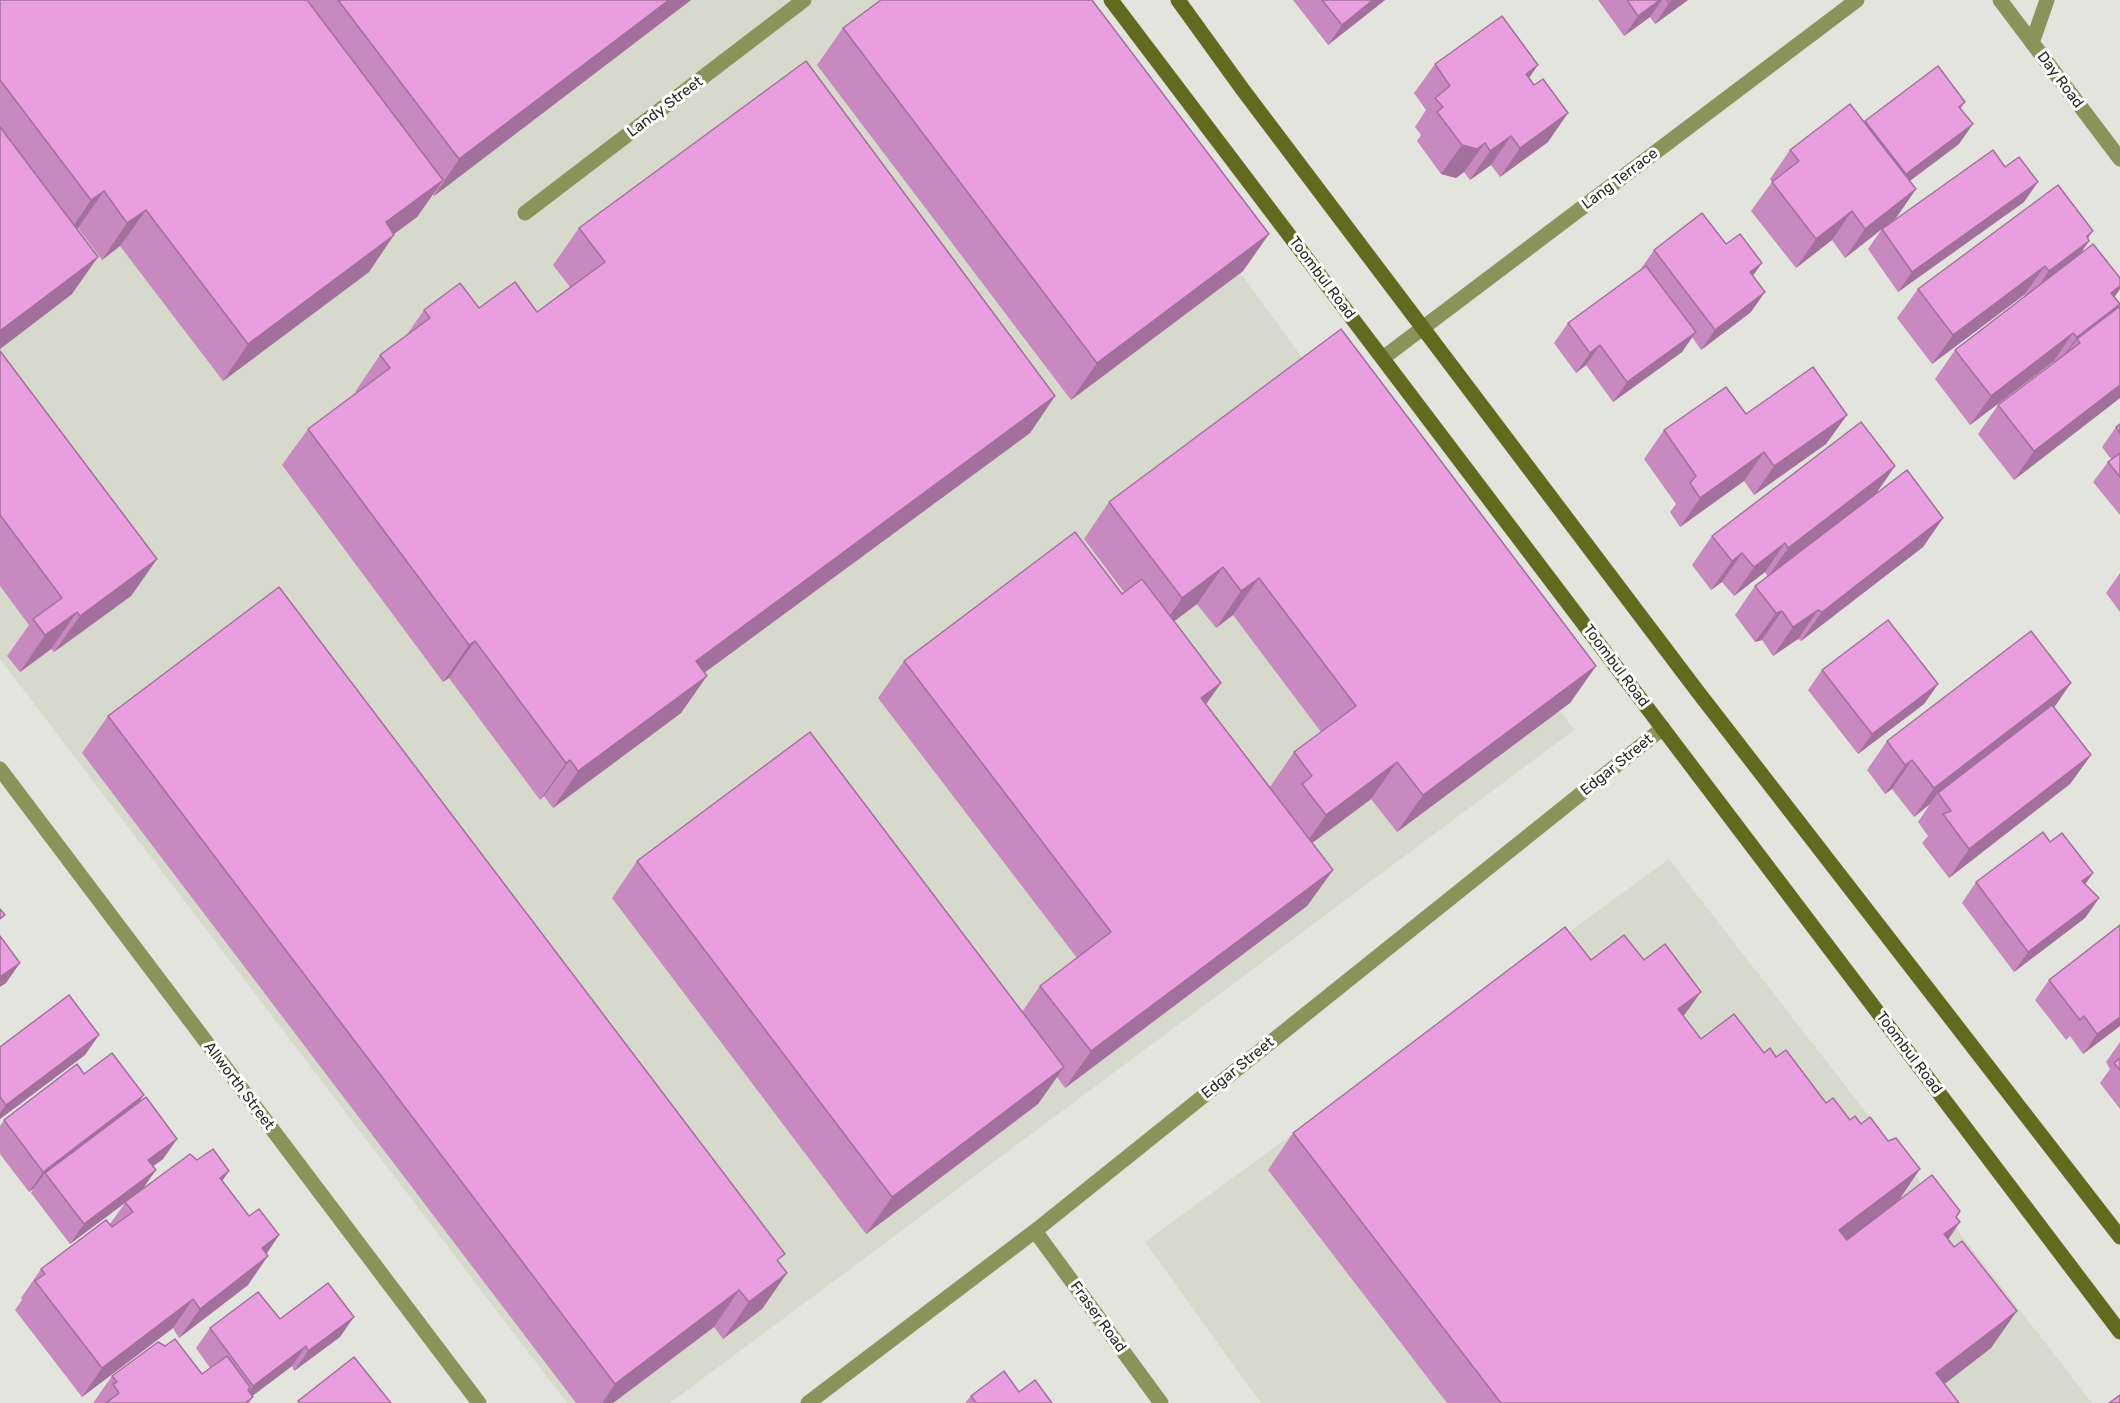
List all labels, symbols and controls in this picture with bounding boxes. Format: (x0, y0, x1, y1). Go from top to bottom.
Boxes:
street label: Day Road (2033, 48, 2087, 112)
street label: Landy Street (624, 73, 706, 141)
street label: Lang Terrace (1579, 145, 1661, 213)
street label: Toombul Road (1285, 233, 1359, 323)
street label: Toombul Road (1579, 621, 1653, 711)
street label: Edgar Street (1577, 730, 1657, 800)
street label: Toombul Road (1872, 1008, 1946, 1098)
street label: Edgar Street (1198, 1033, 1278, 1103)
street label: Allworth Street (200, 1038, 278, 1134)
street label: Fraser Road (1066, 1278, 1130, 1356)

